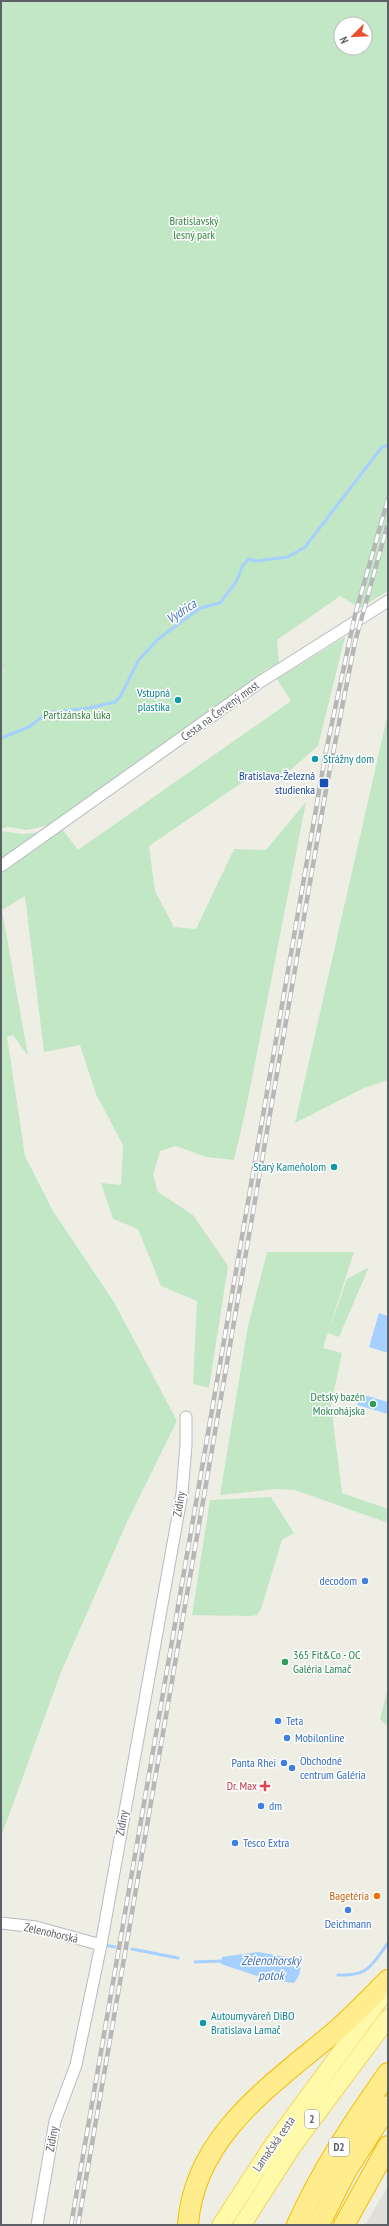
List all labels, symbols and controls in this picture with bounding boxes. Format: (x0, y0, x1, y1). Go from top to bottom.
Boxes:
north arrow (333, 16, 373, 56)
text: N (336, 34, 351, 46)
park label: Bratislavský lesný park (169, 213, 219, 242)
water label: Vydrica (163, 595, 200, 628)
street label: Cesta na Červený most (178, 677, 262, 744)
place label: Vstupná plastika (136, 685, 170, 714)
marker: Vstupná plastika (173, 695, 183, 705)
park label: Partizánska lúka (43, 707, 111, 722)
place label: Strážny dom (323, 751, 374, 766)
marker: Strážny dom (310, 754, 320, 764)
place label: Bratislava-Železná studienka (239, 768, 315, 797)
marker: Bratislava-Železná studienka (318, 777, 330, 789)
place label: Starý Kameňolom (253, 1159, 326, 1174)
marker: Starý Kameňolom (329, 1162, 339, 1172)
place label: Detský bazén Mokrohájska (311, 1389, 365, 1418)
marker: Detský bazén Mokrohájska (368, 1399, 378, 1409)
street label: Zidiny (169, 1490, 188, 1518)
place label: decodom (319, 1573, 357, 1588)
marker: decodom (360, 1576, 370, 1586)
place label: 365 Fit&Co - OC Galéria Lamač (293, 1647, 361, 1676)
marker: 365 Fit&Co - OC Galéria Lamač (280, 1657, 290, 1667)
place label: Teta (286, 1713, 303, 1728)
marker: Teta (273, 1716, 283, 1726)
place label: Mobilonline (295, 1730, 345, 1745)
marker: Mobilonline (282, 1733, 292, 1743)
place label: Obchodné centrum Galéria (300, 1753, 366, 1782)
place label: Panta Rhei (232, 1755, 276, 1770)
marker: Panta Rhei (279, 1758, 289, 1768)
marker: Obchodné centrum Galéria (287, 1763, 297, 1773)
place label: Dr. Max (227, 1778, 257, 1793)
marker: Dr. Max (260, 1781, 270, 1791)
place label: dm (269, 1798, 282, 1813)
marker: dm (256, 1801, 266, 1811)
street label: Zidiny (112, 1809, 131, 1837)
place label: Tesco Extra (243, 1835, 290, 1850)
marker: Tesco Extra (230, 1838, 240, 1848)
place label: Bagetéria (330, 1888, 369, 1903)
marker: Bagetéria (372, 1891, 382, 1901)
marker: Deichmann (343, 1905, 353, 1915)
place label: Deichmann (325, 1916, 371, 1931)
street label: Zelenohorská (23, 1919, 80, 1946)
water label: Zelenohorský potok (241, 1952, 303, 1984)
place label: Autoumyváreň DiBO Bratislava Lamač (211, 2008, 295, 2037)
marker: Autoumyváreň DiBO Bratislava Lamač (198, 2018, 208, 2028)
road number: 2 (305, 2110, 319, 2128)
street label: Lamačská cesta (249, 2113, 298, 2174)
street label: Zidiny (42, 2125, 61, 2153)
road number: D2 (329, 2138, 349, 2156)

